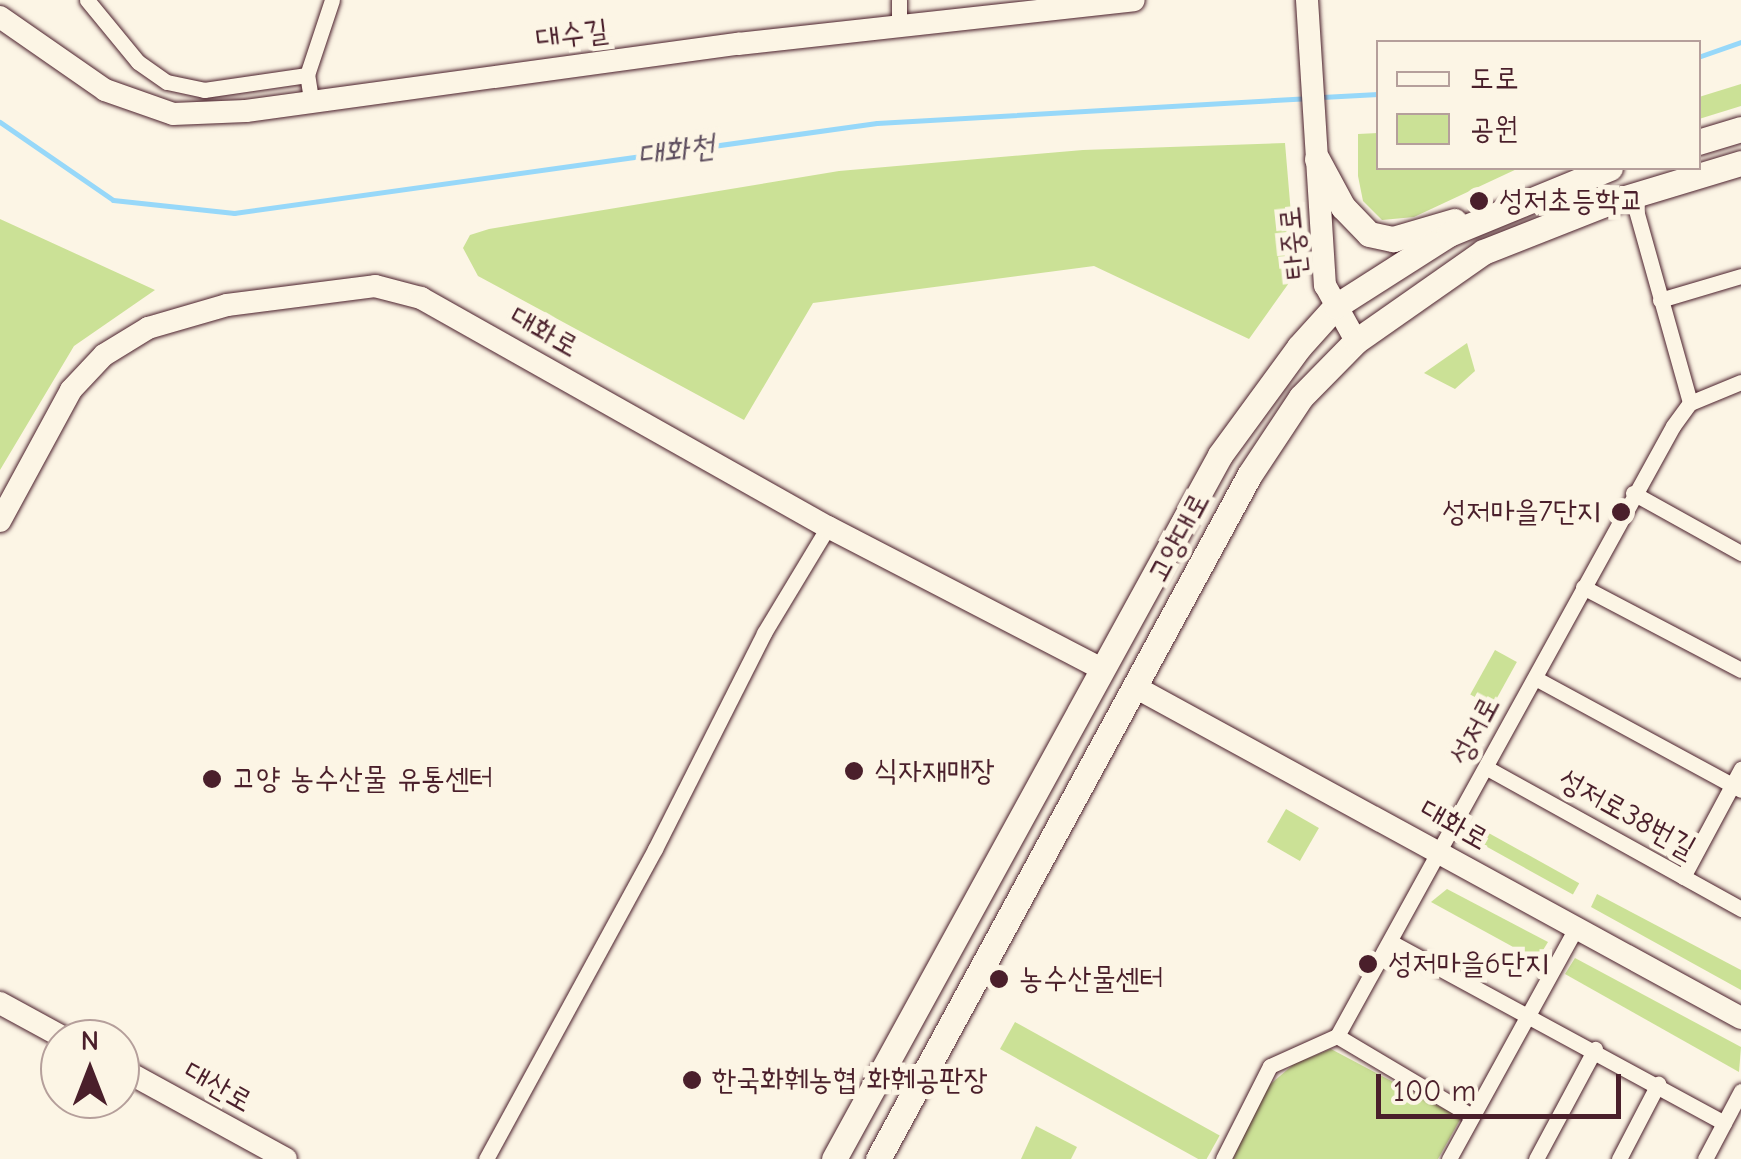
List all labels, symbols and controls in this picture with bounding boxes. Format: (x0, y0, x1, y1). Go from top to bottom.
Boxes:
street label: 대수길 (534, 13, 610, 57)
legend (1376, 40, 1701, 170)
text: 도로 (1470, 61, 1518, 96)
text: 공원 (1470, 111, 1518, 146)
water label: 대화천 (635, 127, 717, 175)
place label: 성저초등학교 (1499, 183, 1644, 219)
marker: 성저초등학교 (1468, 190, 1490, 212)
street label: 탄중로 (1272, 205, 1316, 281)
street label: 대화로 (504, 299, 584, 365)
street label: 고양대로 (1140, 487, 1218, 589)
place label: 성저마을7단지 (1442, 494, 1601, 530)
marker: 성저마을7단지 (1610, 501, 1632, 523)
street label: 성저로 (1442, 691, 1508, 771)
place label: 식자재매장 (874, 753, 995, 789)
marker: 식자재매장 (843, 760, 865, 782)
place label: 고양 농수산물 유통센터 (232, 761, 493, 797)
street label: 성저로38번길 (1552, 762, 1702, 866)
marker: 고양 농수산물 유통센터 (201, 768, 223, 790)
street label: 대화로 (1414, 792, 1494, 858)
place label: 성저마을6단지 (1388, 946, 1549, 982)
marker: 성저마을6단지 (1357, 953, 1379, 975)
place label: 농수산물센터 (1019, 961, 1164, 997)
marker: 농수산물센터 (988, 968, 1010, 990)
north arrow (40, 1019, 140, 1119)
text: N (81, 1025, 99, 1057)
street label: 대산로 (178, 1054, 258, 1120)
scale bar (1381, 1054, 1626, 1116)
place label: 한국화훼농협 화훼공판장 (712, 1062, 988, 1098)
marker: 한국화훼농협 화훼공판장 (681, 1069, 703, 1091)
text: 100 m (1393, 1074, 1476, 1109)

